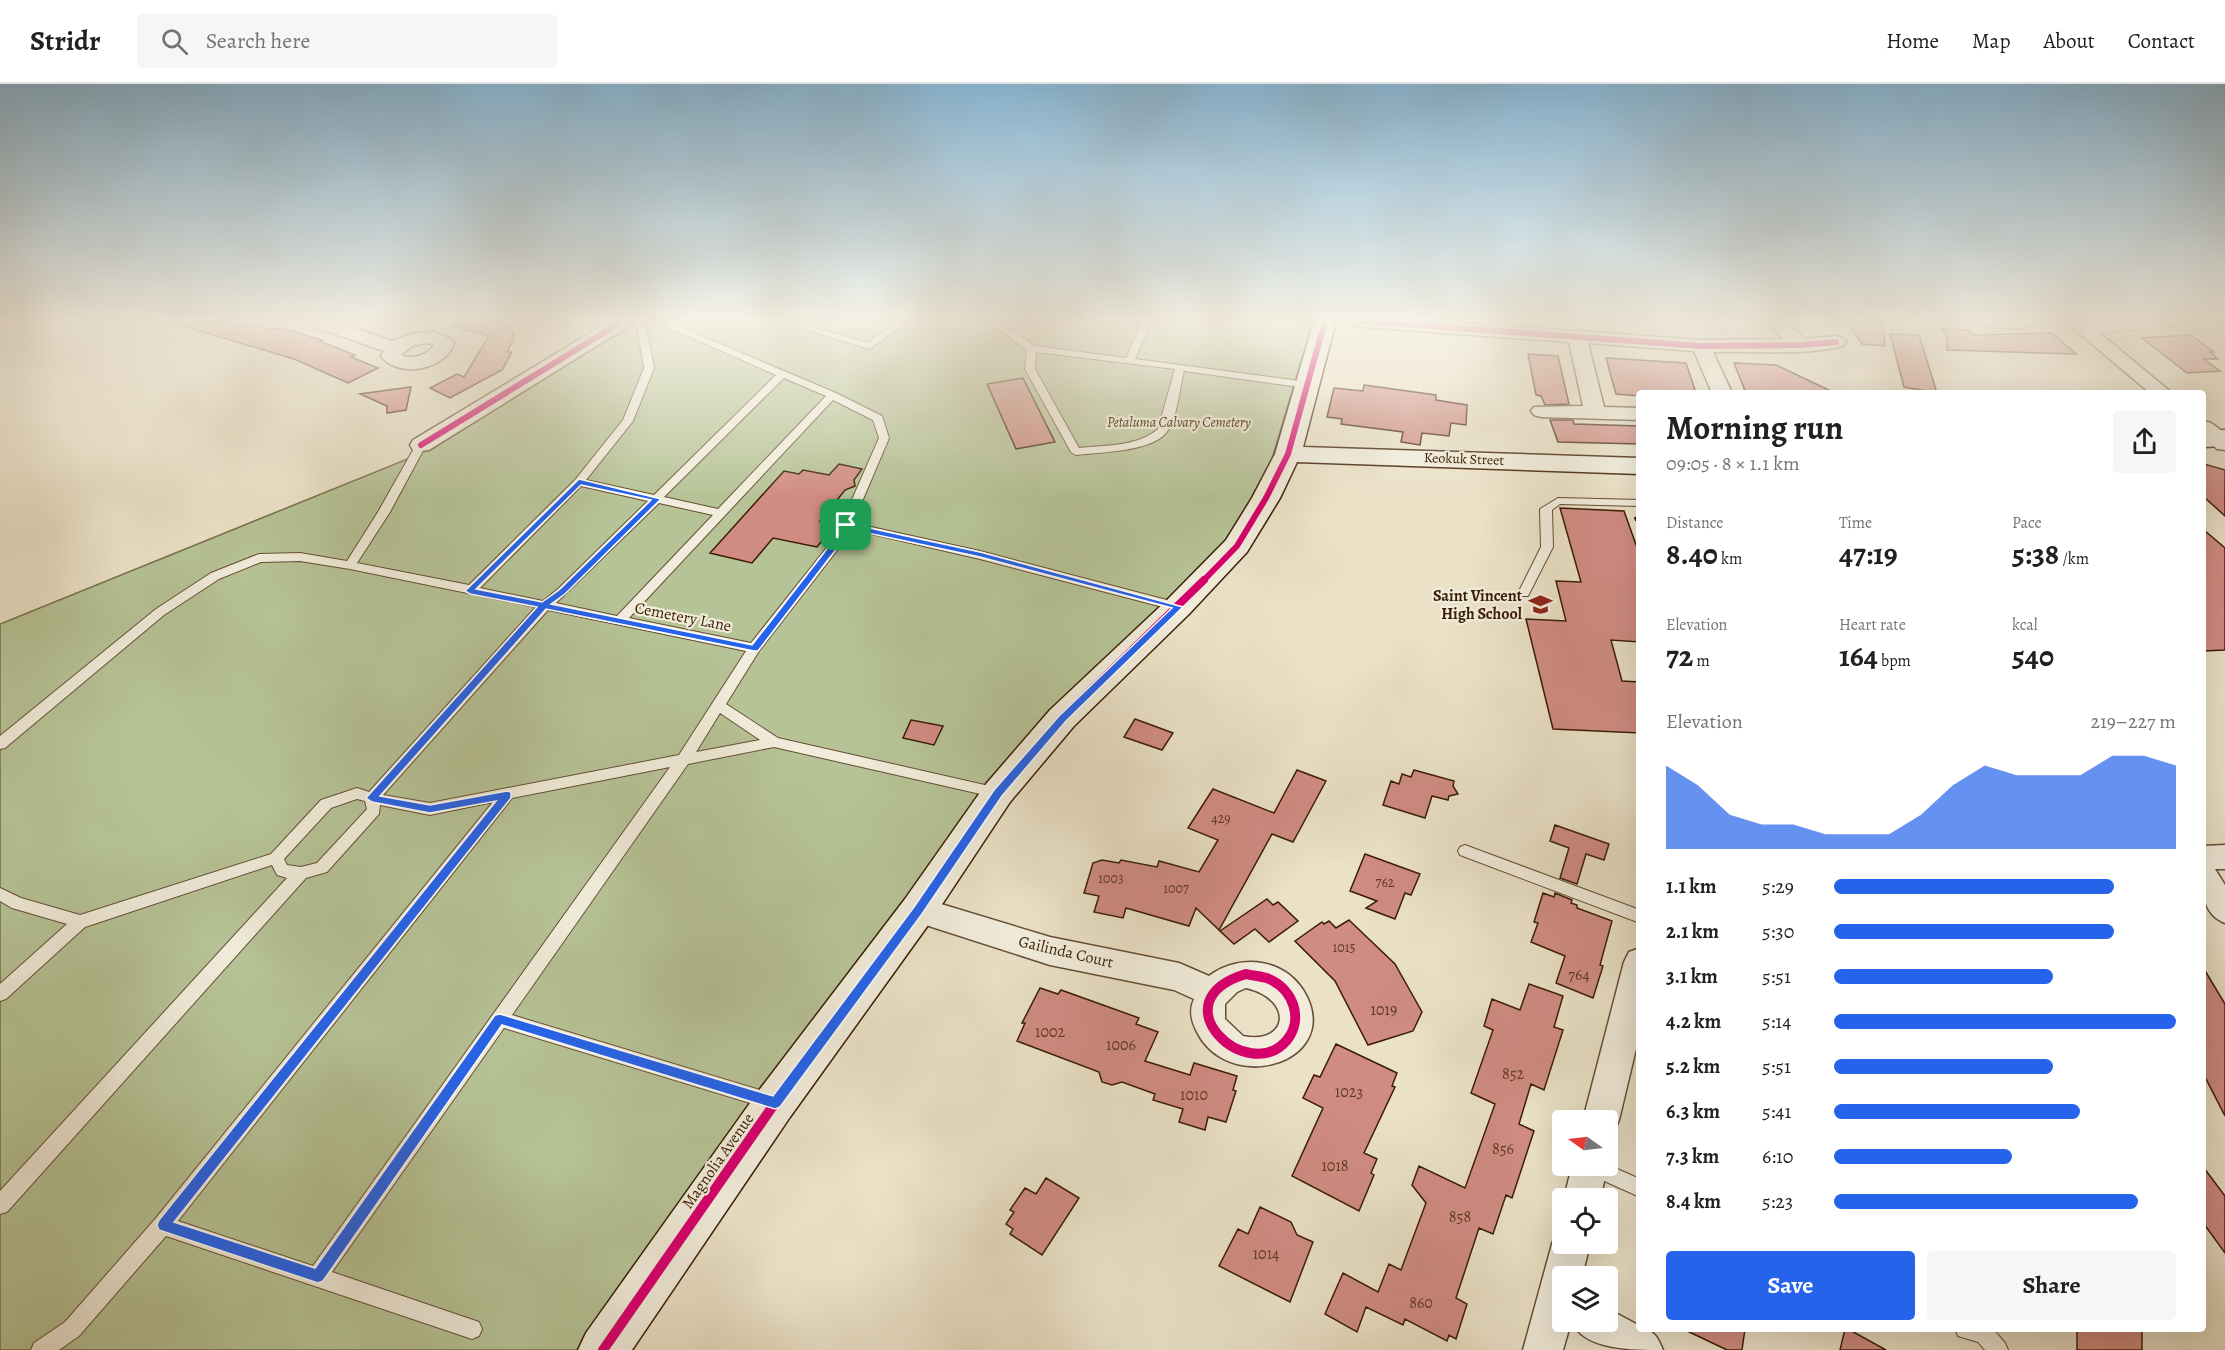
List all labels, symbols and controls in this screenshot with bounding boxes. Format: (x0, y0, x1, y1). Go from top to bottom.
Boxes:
search box (137, 14, 557, 68)
text: Stridr (30, 22, 101, 60)
icon: search (158, 25, 191, 58)
text: Search here (206, 26, 310, 56)
text: Home (1886, 27, 1939, 55)
text: Map (1972, 27, 2010, 55)
text: About (2043, 27, 2095, 55)
text: Contact (2128, 27, 2195, 55)
text: Morning run (1666, 405, 1843, 450)
button: share (2113, 410, 2176, 473)
park label: Petaluma Calvary Cemetery (1107, 413, 1251, 432)
street label: Keokuk Street (1424, 448, 1505, 470)
text: 09:05 · 8 × 1.1 km (1666, 450, 1800, 477)
pin (820, 499, 871, 550)
icon: arrive (829, 508, 862, 541)
text: Distance (1666, 512, 1723, 534)
text: Time (1839, 512, 1872, 534)
text: Pace (2012, 512, 2042, 534)
text: 8.40 (1666, 534, 1718, 574)
text: 47:19 (1839, 534, 1898, 574)
text: 5:38 (2012, 534, 2059, 574)
text: km (1718, 548, 1742, 570)
text: /km (2059, 548, 2089, 570)
place label: Saint Vincent High School (1433, 585, 1523, 625)
school or university icon: Saint Vincent High School (1527, 592, 1553, 618)
street label: Cemetery Lane (633, 597, 733, 637)
text: Elevation (1666, 614, 1727, 636)
text: Heart rate (1839, 614, 1906, 636)
text: kcal (2012, 614, 2038, 636)
text: 72 (1666, 636, 1693, 676)
text: 164 (1839, 636, 1878, 676)
text: 540 (2012, 636, 2054, 676)
text: m (1693, 650, 1710, 672)
text: bpm (1878, 650, 1911, 672)
text: Elevation (1666, 708, 1743, 735)
text: 219–227 m (2090, 708, 2176, 735)
house number: 429 (1211, 809, 1231, 828)
house number: 1003 (1098, 869, 1124, 888)
house number: 762 (1376, 873, 1395, 892)
text: 1.1 km (1666, 873, 1716, 900)
text: 5:29 (1762, 873, 1794, 900)
house number: 1007 (1163, 879, 1189, 898)
text: 2.1 km (1666, 918, 1719, 945)
text: 5:30 (1762, 918, 1794, 945)
street label: Gailinda Court (1016, 930, 1116, 974)
house number: 1015 (1332, 938, 1356, 957)
text: 3.1 km (1666, 963, 1718, 990)
text: 5:51 (1762, 963, 1791, 990)
house number: 764 (1568, 964, 1590, 986)
house number: 1019 (1371, 999, 1397, 1021)
text: 4.2 km (1666, 1008, 1721, 1035)
text: 5:14 (1762, 1008, 1791, 1035)
house number: 1002 (1035, 1021, 1065, 1043)
house number: 1006 (1106, 1034, 1136, 1056)
text: 5.2 km (1666, 1053, 1720, 1080)
text: 5:51 (1762, 1053, 1791, 1080)
house number: 852 (1502, 1063, 1525, 1085)
house number: 1023 (1335, 1081, 1363, 1103)
house number: 1010 (1180, 1084, 1208, 1106)
text: 6.3 km (1666, 1098, 1720, 1125)
text: 5:41 (1762, 1098, 1791, 1125)
street label: Magnolia Avenue (677, 1109, 759, 1213)
north arrow (1552, 1110, 1618, 1176)
map controls (1552, 1110, 1618, 1332)
house number: 856 (1492, 1138, 1514, 1160)
text: 7.3 km (1666, 1143, 1719, 1170)
text: 6:10 (1762, 1143, 1794, 1170)
house number: 1018 (1321, 1155, 1349, 1177)
button: locate (1552, 1188, 1618, 1254)
text: 8.4 km (1666, 1188, 1721, 1215)
text: 5:23 (1762, 1188, 1793, 1215)
house number: 858 (1449, 1206, 1471, 1228)
house number: 1014 (1253, 1243, 1279, 1265)
button: Save (1666, 1251, 1915, 1320)
button: Share (1927, 1251, 2176, 1320)
button: layers (1552, 1266, 1618, 1332)
house number: 860 (1409, 1292, 1433, 1314)

